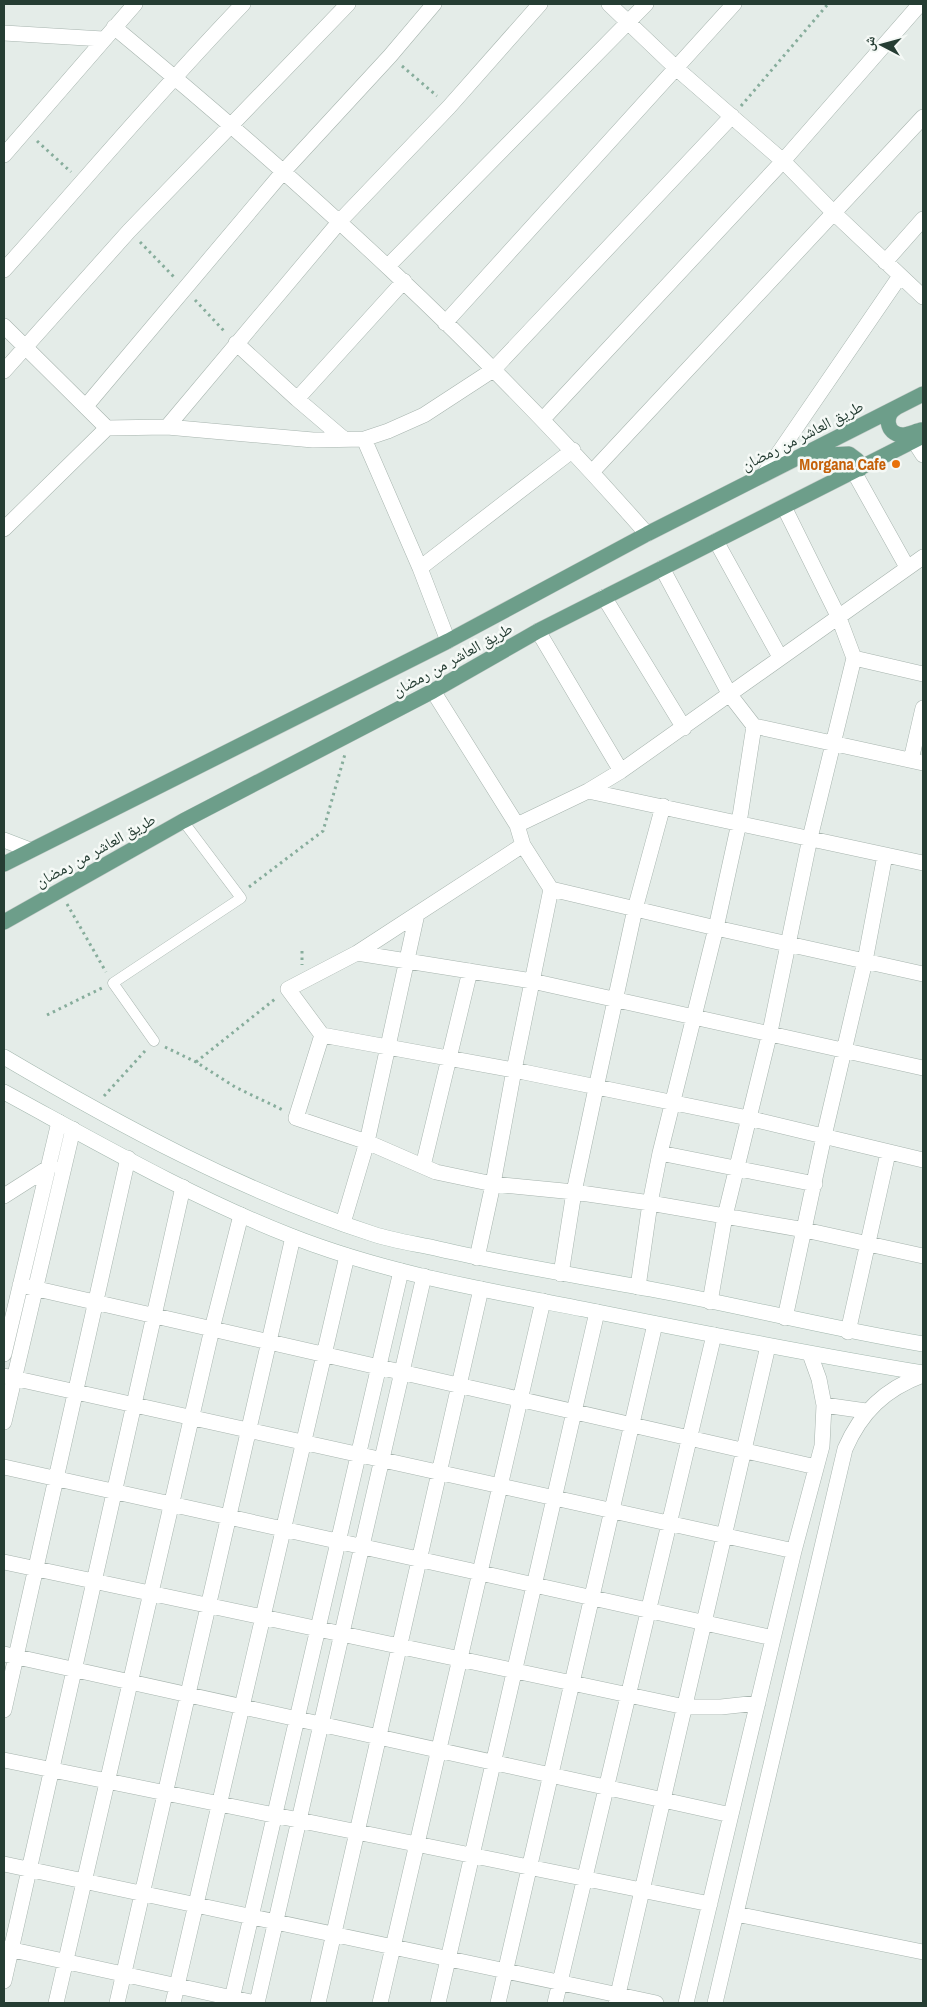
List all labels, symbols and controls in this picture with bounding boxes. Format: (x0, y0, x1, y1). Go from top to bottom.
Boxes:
north arrow (857, 20, 907, 70)
text: ش (859, 35, 879, 52)
street label: طريق العاشر من رمضان (737, 395, 867, 475)
place label: Morgana Cafe (799, 453, 886, 475)
marker: Morgana Cafe (890, 458, 902, 470)
street label: طريق العاشر من رمضان (388, 617, 516, 701)
street label: طريق العاشر من رمضان (31, 808, 159, 892)

